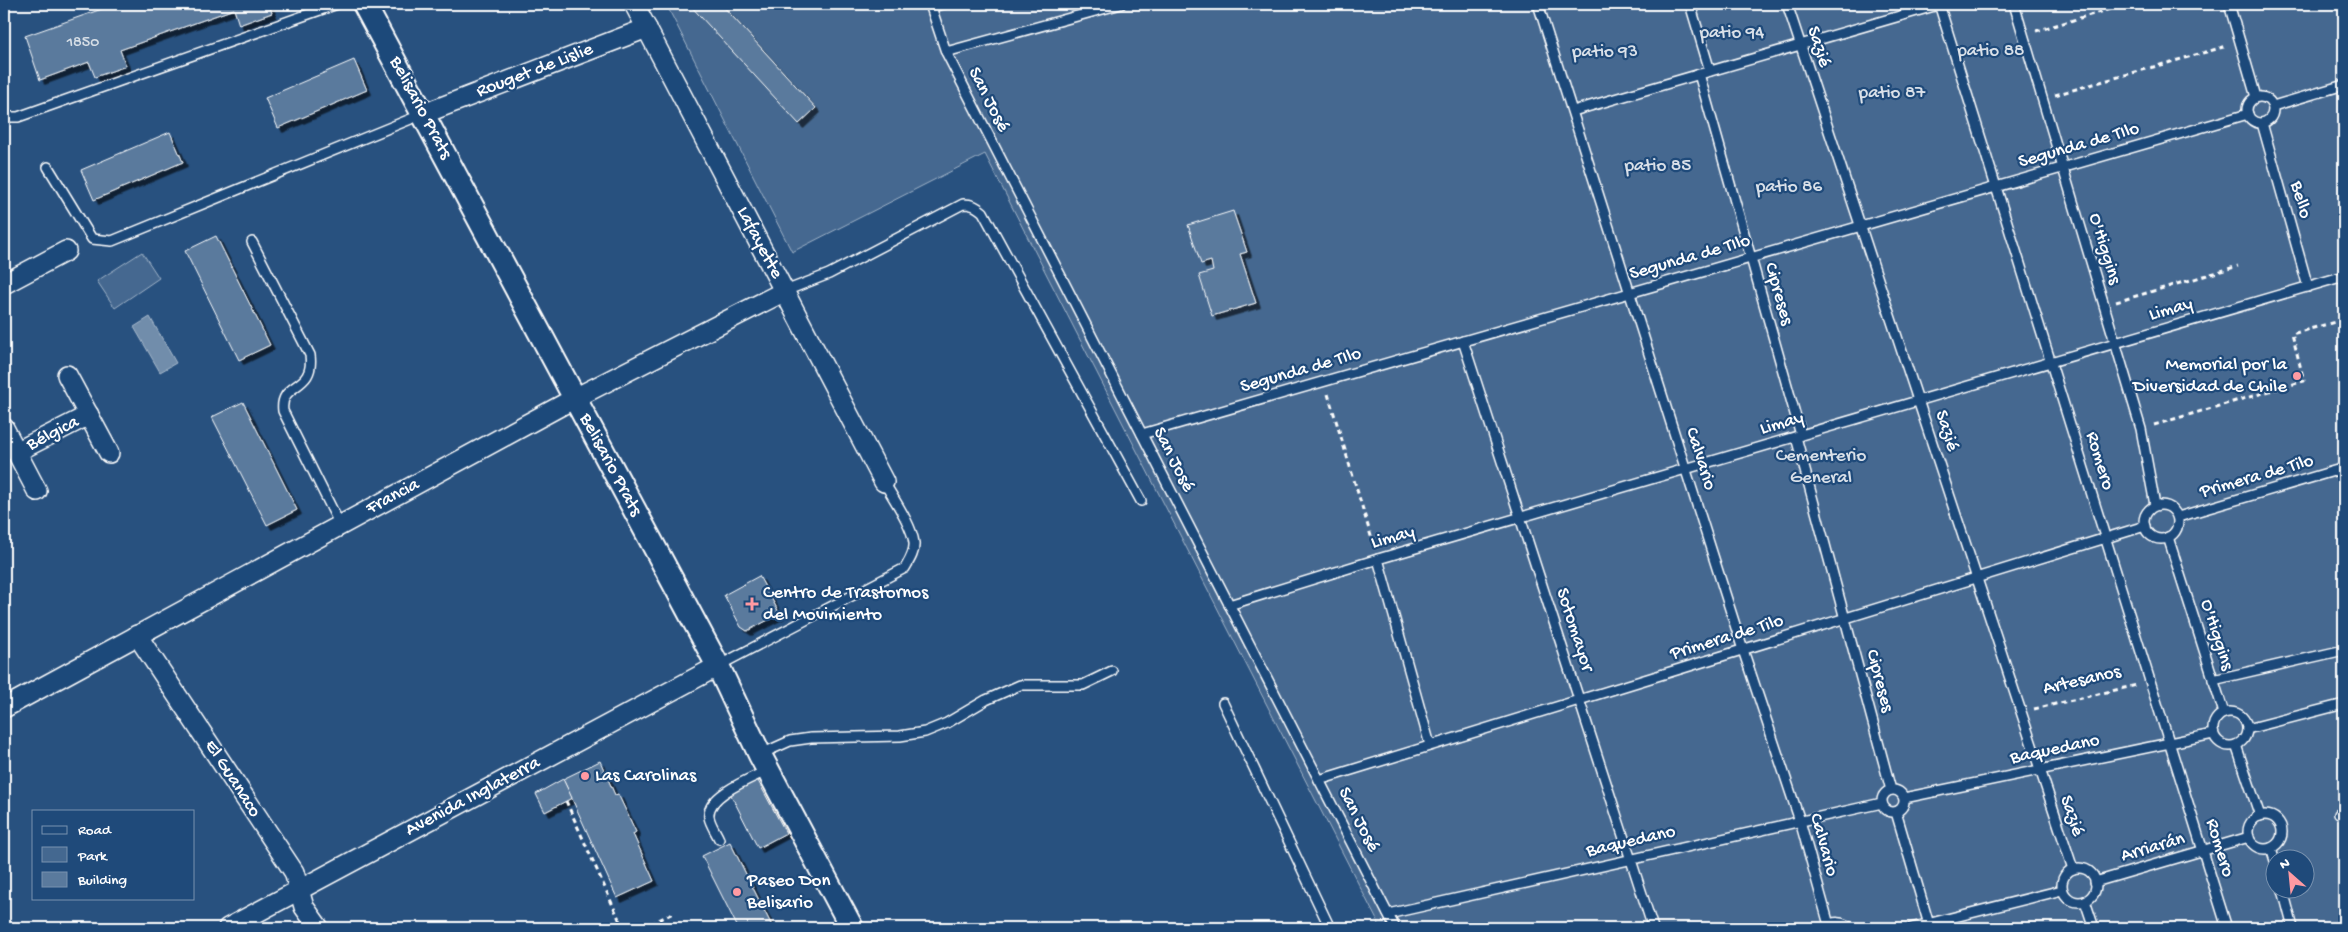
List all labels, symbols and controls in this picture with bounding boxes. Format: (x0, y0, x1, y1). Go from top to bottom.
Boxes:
park label: patio 94 (1699, 22, 1764, 45)
street label: Sazié (1801, 24, 1835, 71)
house number: 1850 (66, 34, 99, 53)
street label: Rouget de Lislie (473, 38, 597, 104)
park label: patio 88 (1957, 40, 2024, 63)
park label: patio 93 (1571, 41, 1638, 64)
street label: Belisario Prats (383, 52, 457, 164)
street label: San José (962, 64, 1014, 136)
park label: patio 87 (1858, 82, 1926, 105)
street label: Segunda de TIlo (2016, 118, 2142, 174)
park label: patio 85 (1624, 155, 1691, 178)
park label: patio 86 (1755, 176, 1822, 199)
street label: Bello (2283, 178, 2316, 221)
street label: Lafayette (730, 203, 788, 283)
street label: O'Higgins (2082, 211, 2126, 288)
street label: Segunda de TIlo (1627, 230, 1753, 286)
street label: Cipreses (1758, 260, 1798, 329)
street label: Limay (2146, 293, 2196, 327)
street label: Segunda de TIlo (1238, 343, 1364, 399)
place label: Memorial por la Diversidad de Chile (2131, 354, 2288, 399)
marker: Memorial por la Diversidad de Chile (2291, 370, 2303, 382)
street label: Limay (1757, 407, 1807, 441)
street label: Sazié (1929, 408, 1963, 455)
street label: Belisario Prats (573, 409, 647, 521)
street label: Bélgica (22, 410, 84, 457)
street label: San José (1147, 424, 1199, 496)
street label: Calvario (1679, 425, 1721, 493)
street label: Romero (2079, 429, 2119, 493)
park label: Cementerio General (1776, 445, 1866, 490)
street label: Primera de Tilo (2196, 450, 2317, 504)
street label: Francia (361, 473, 425, 521)
street label: Limay (1368, 521, 1418, 555)
place label: Centro de Trastornos del Movimiento (763, 582, 929, 627)
street label: Sotomayor (1550, 585, 1599, 677)
marker: Centro de Trastornos del Movimiento (745, 597, 759, 611)
street label: O'Higgins (2194, 597, 2239, 674)
street label: Primera de Tilo (1667, 610, 1787, 666)
street label: Cipreses (1860, 647, 1899, 716)
street label: Artesanos (2041, 661, 2124, 701)
street label: Baquedano (2007, 729, 2102, 771)
street label: El Guanaco (198, 736, 266, 822)
street label: Avenida Inglaterra (402, 751, 546, 842)
place label: Las Carolinas (595, 765, 697, 788)
marker: Las Carolinas (579, 770, 591, 782)
street label: San José (1332, 784, 1384, 856)
street label: Sazié (2053, 793, 2089, 840)
legend (32, 810, 195, 900)
street label: Calvario (1803, 811, 1843, 879)
street label: Romero (2199, 816, 2239, 880)
street label: Baquedano (1583, 821, 1678, 864)
text: Road (78, 822, 112, 840)
street label: Arriarán (2118, 828, 2188, 868)
text: Park (77, 848, 108, 866)
north arrow (2266, 850, 2316, 900)
text: N (2277, 855, 2293, 874)
place label: Paseo Don Belisario (746, 870, 830, 915)
text: Building (77, 872, 127, 890)
marker: Paseo Don Belisario (731, 886, 743, 898)

